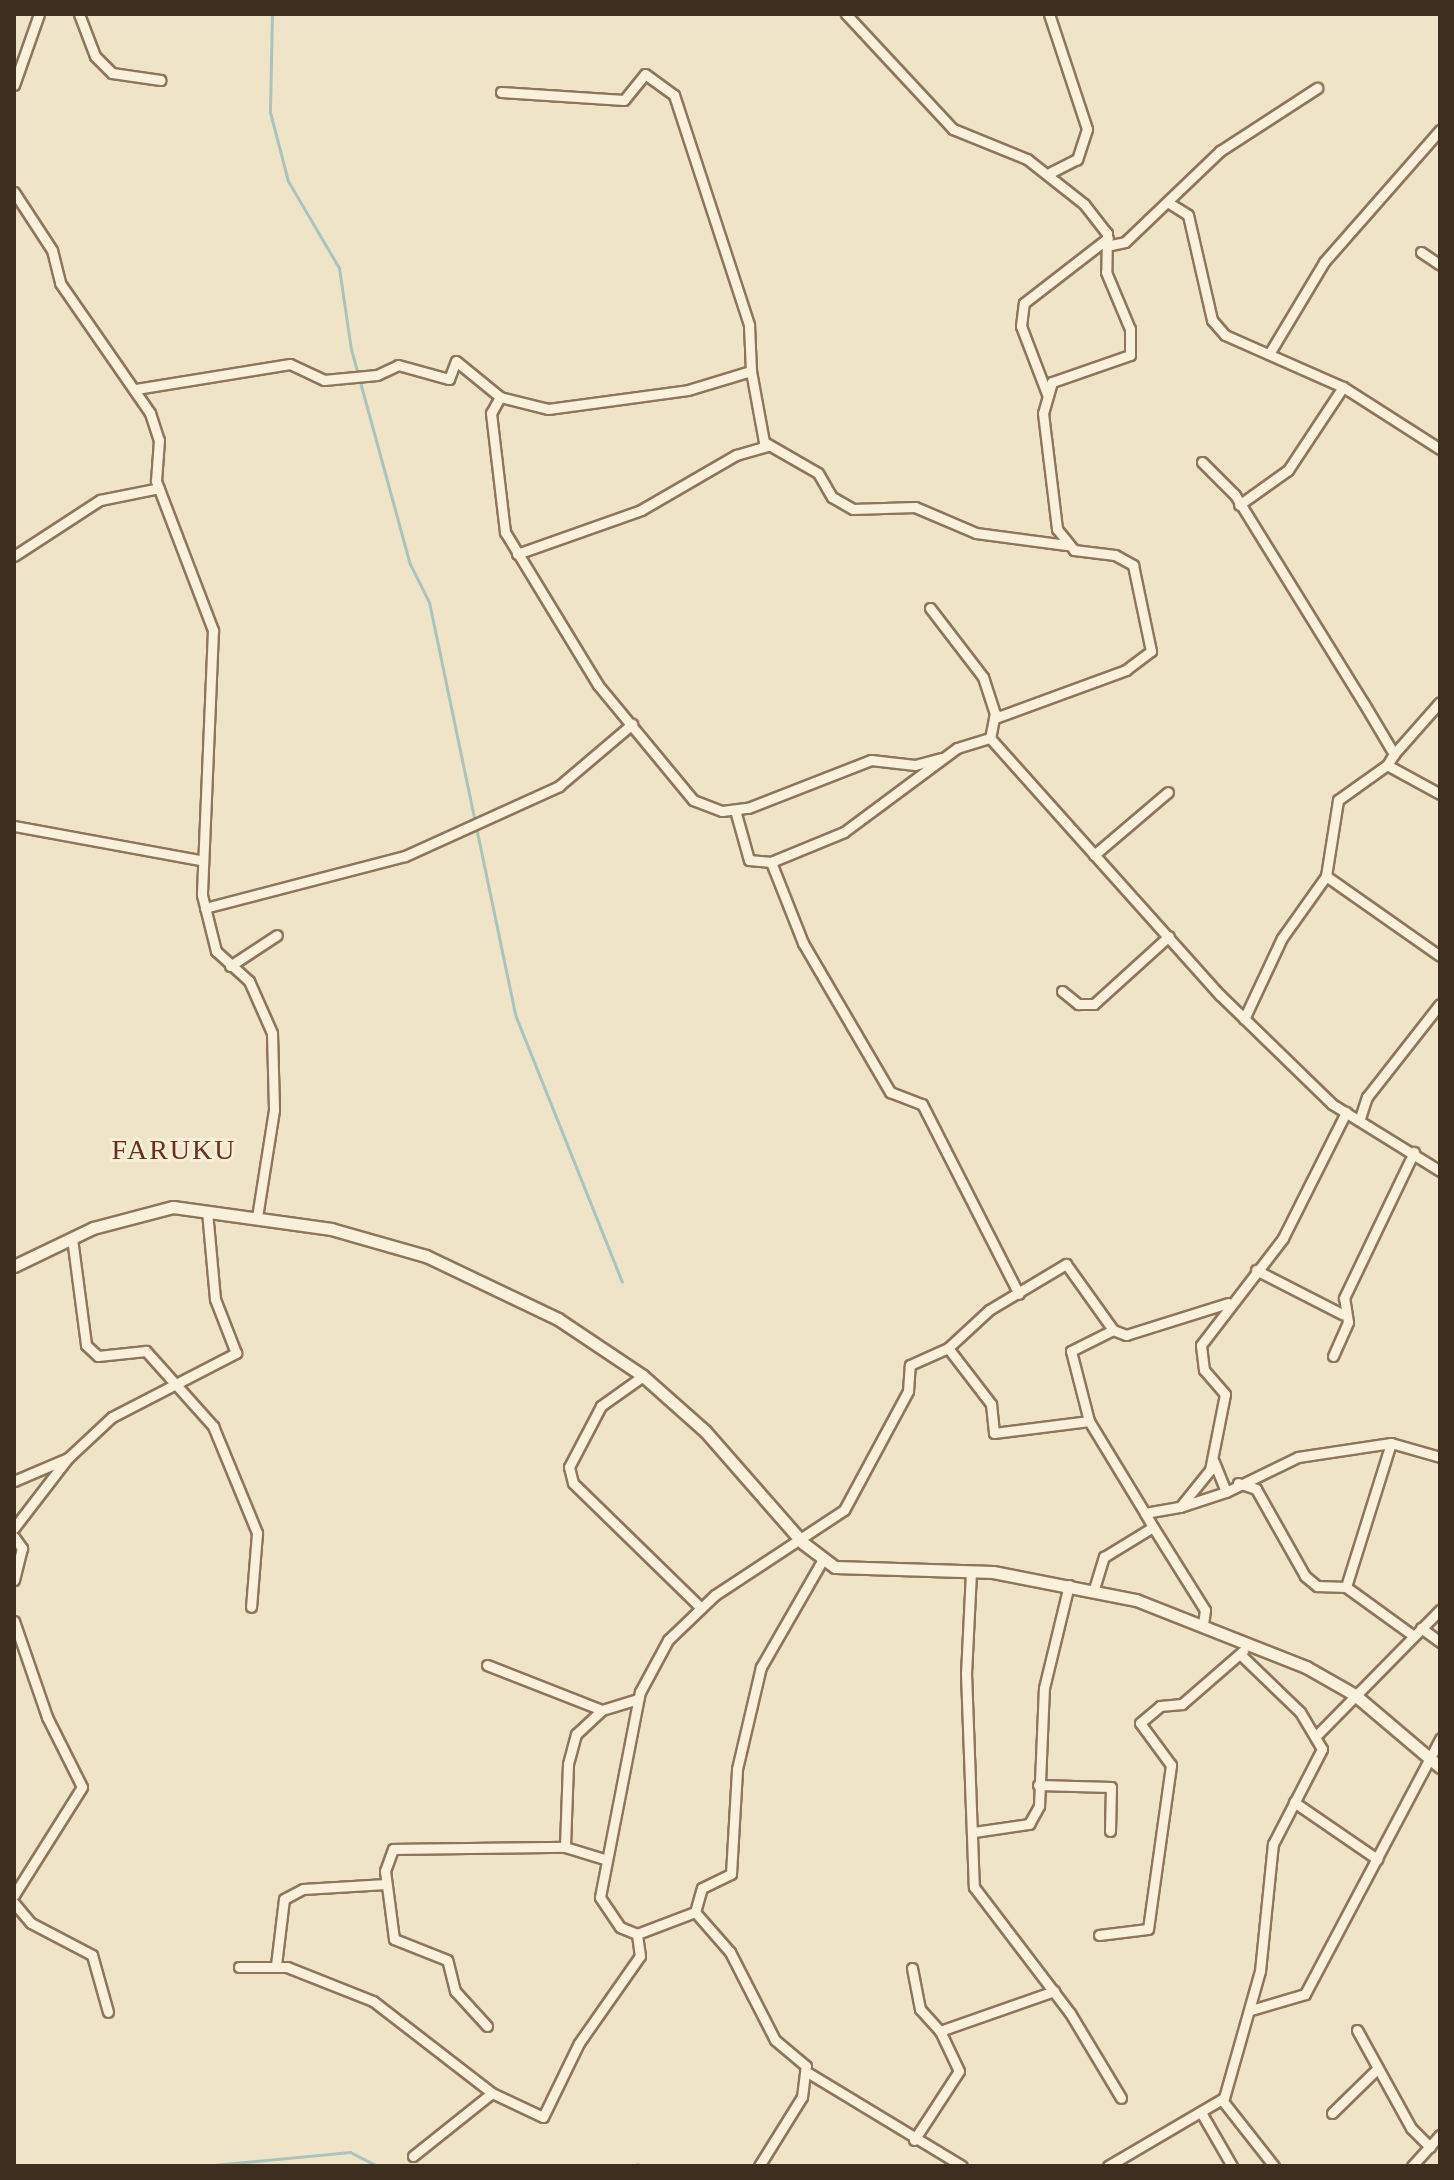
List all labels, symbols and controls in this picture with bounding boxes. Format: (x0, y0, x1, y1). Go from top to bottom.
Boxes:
district label: FARUKU (111, 1133, 237, 1167)

